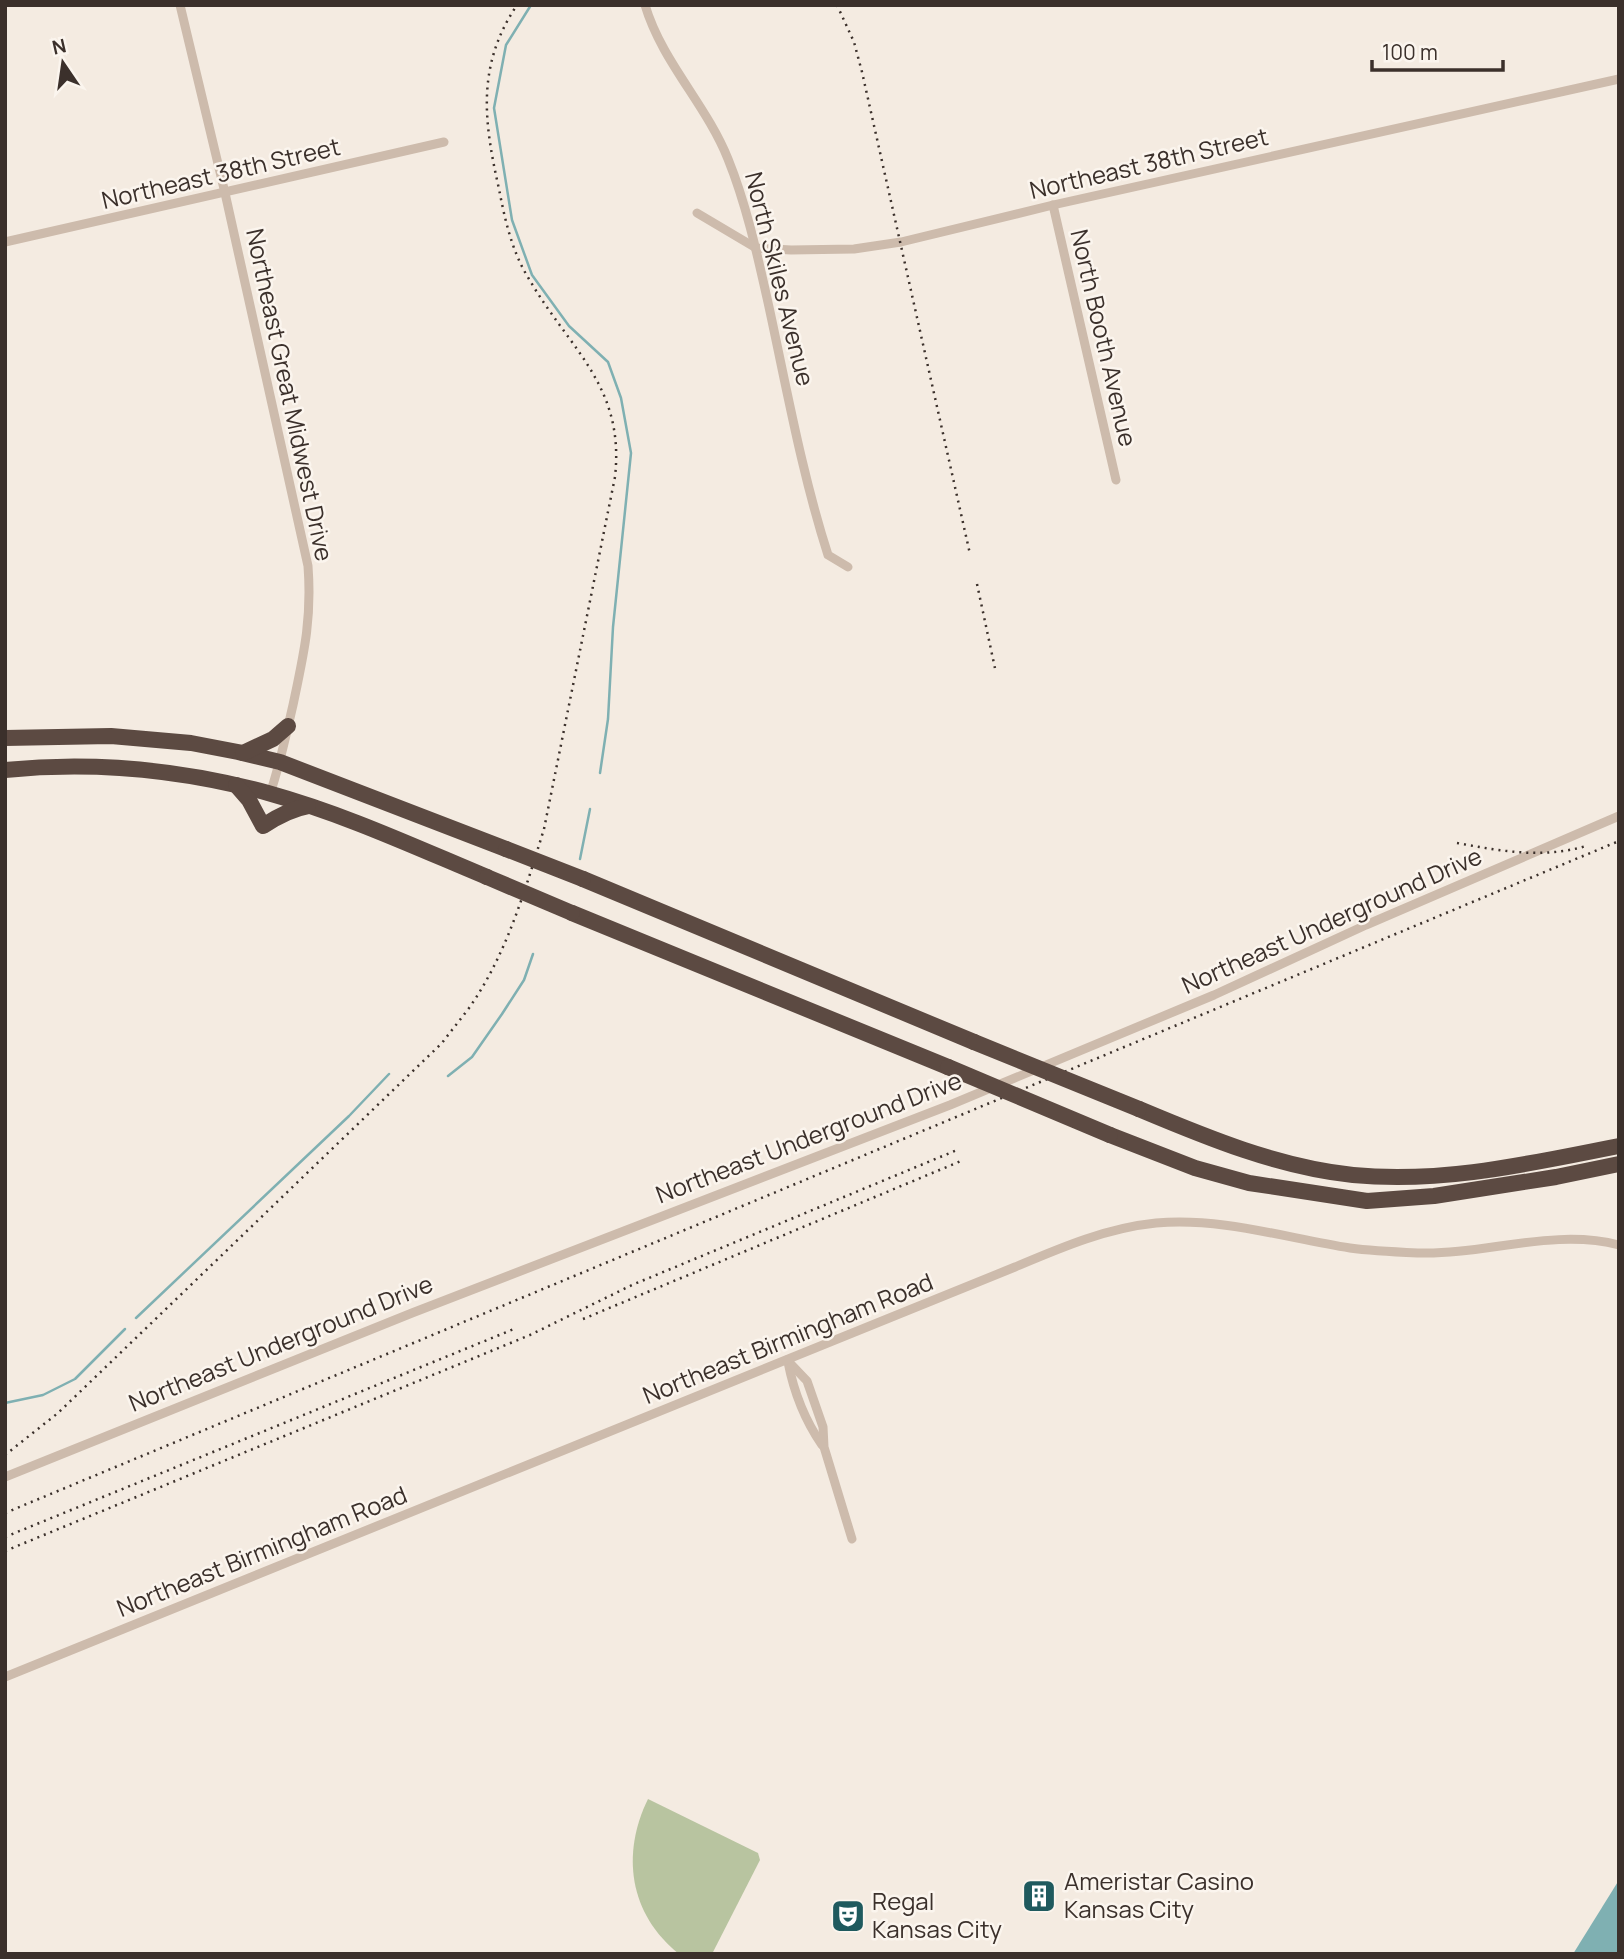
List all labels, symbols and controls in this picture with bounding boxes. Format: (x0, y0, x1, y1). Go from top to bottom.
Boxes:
north arrow (28, 28, 98, 98)
scale bar (1372, 28, 1503, 72)
text: N (50, 32, 69, 61)
text: 100 m (1382, 38, 1438, 66)
street label: Northeast 38th Street (1026, 119, 1271, 206)
street label: Northeast 38th Street (98, 129, 343, 216)
street label: North Skiles Avenue (738, 168, 823, 389)
street label: Northeast Great Midwest Drive (239, 225, 342, 564)
street label: North Booth Avenue (1063, 226, 1145, 449)
street label: Northeast Underground Drive (1176, 838, 1487, 1001)
street label: Northeast Underground Drive (651, 1063, 966, 1210)
street label: Northeast Birmingham Road (637, 1264, 937, 1411)
street label: Northeast Underground Drive (124, 1266, 437, 1419)
street label: Northeast Birmingham Road (111, 1477, 411, 1624)
place label: Ameristar Casino Kansas City (1064, 1864, 1254, 1925)
building icon: Ameristar Casino Kansas City (1020, 1877, 1058, 1915)
place label: Regal Kansas City (872, 1884, 1002, 1945)
theatre icon: Regal Kansas City (829, 1897, 867, 1935)

